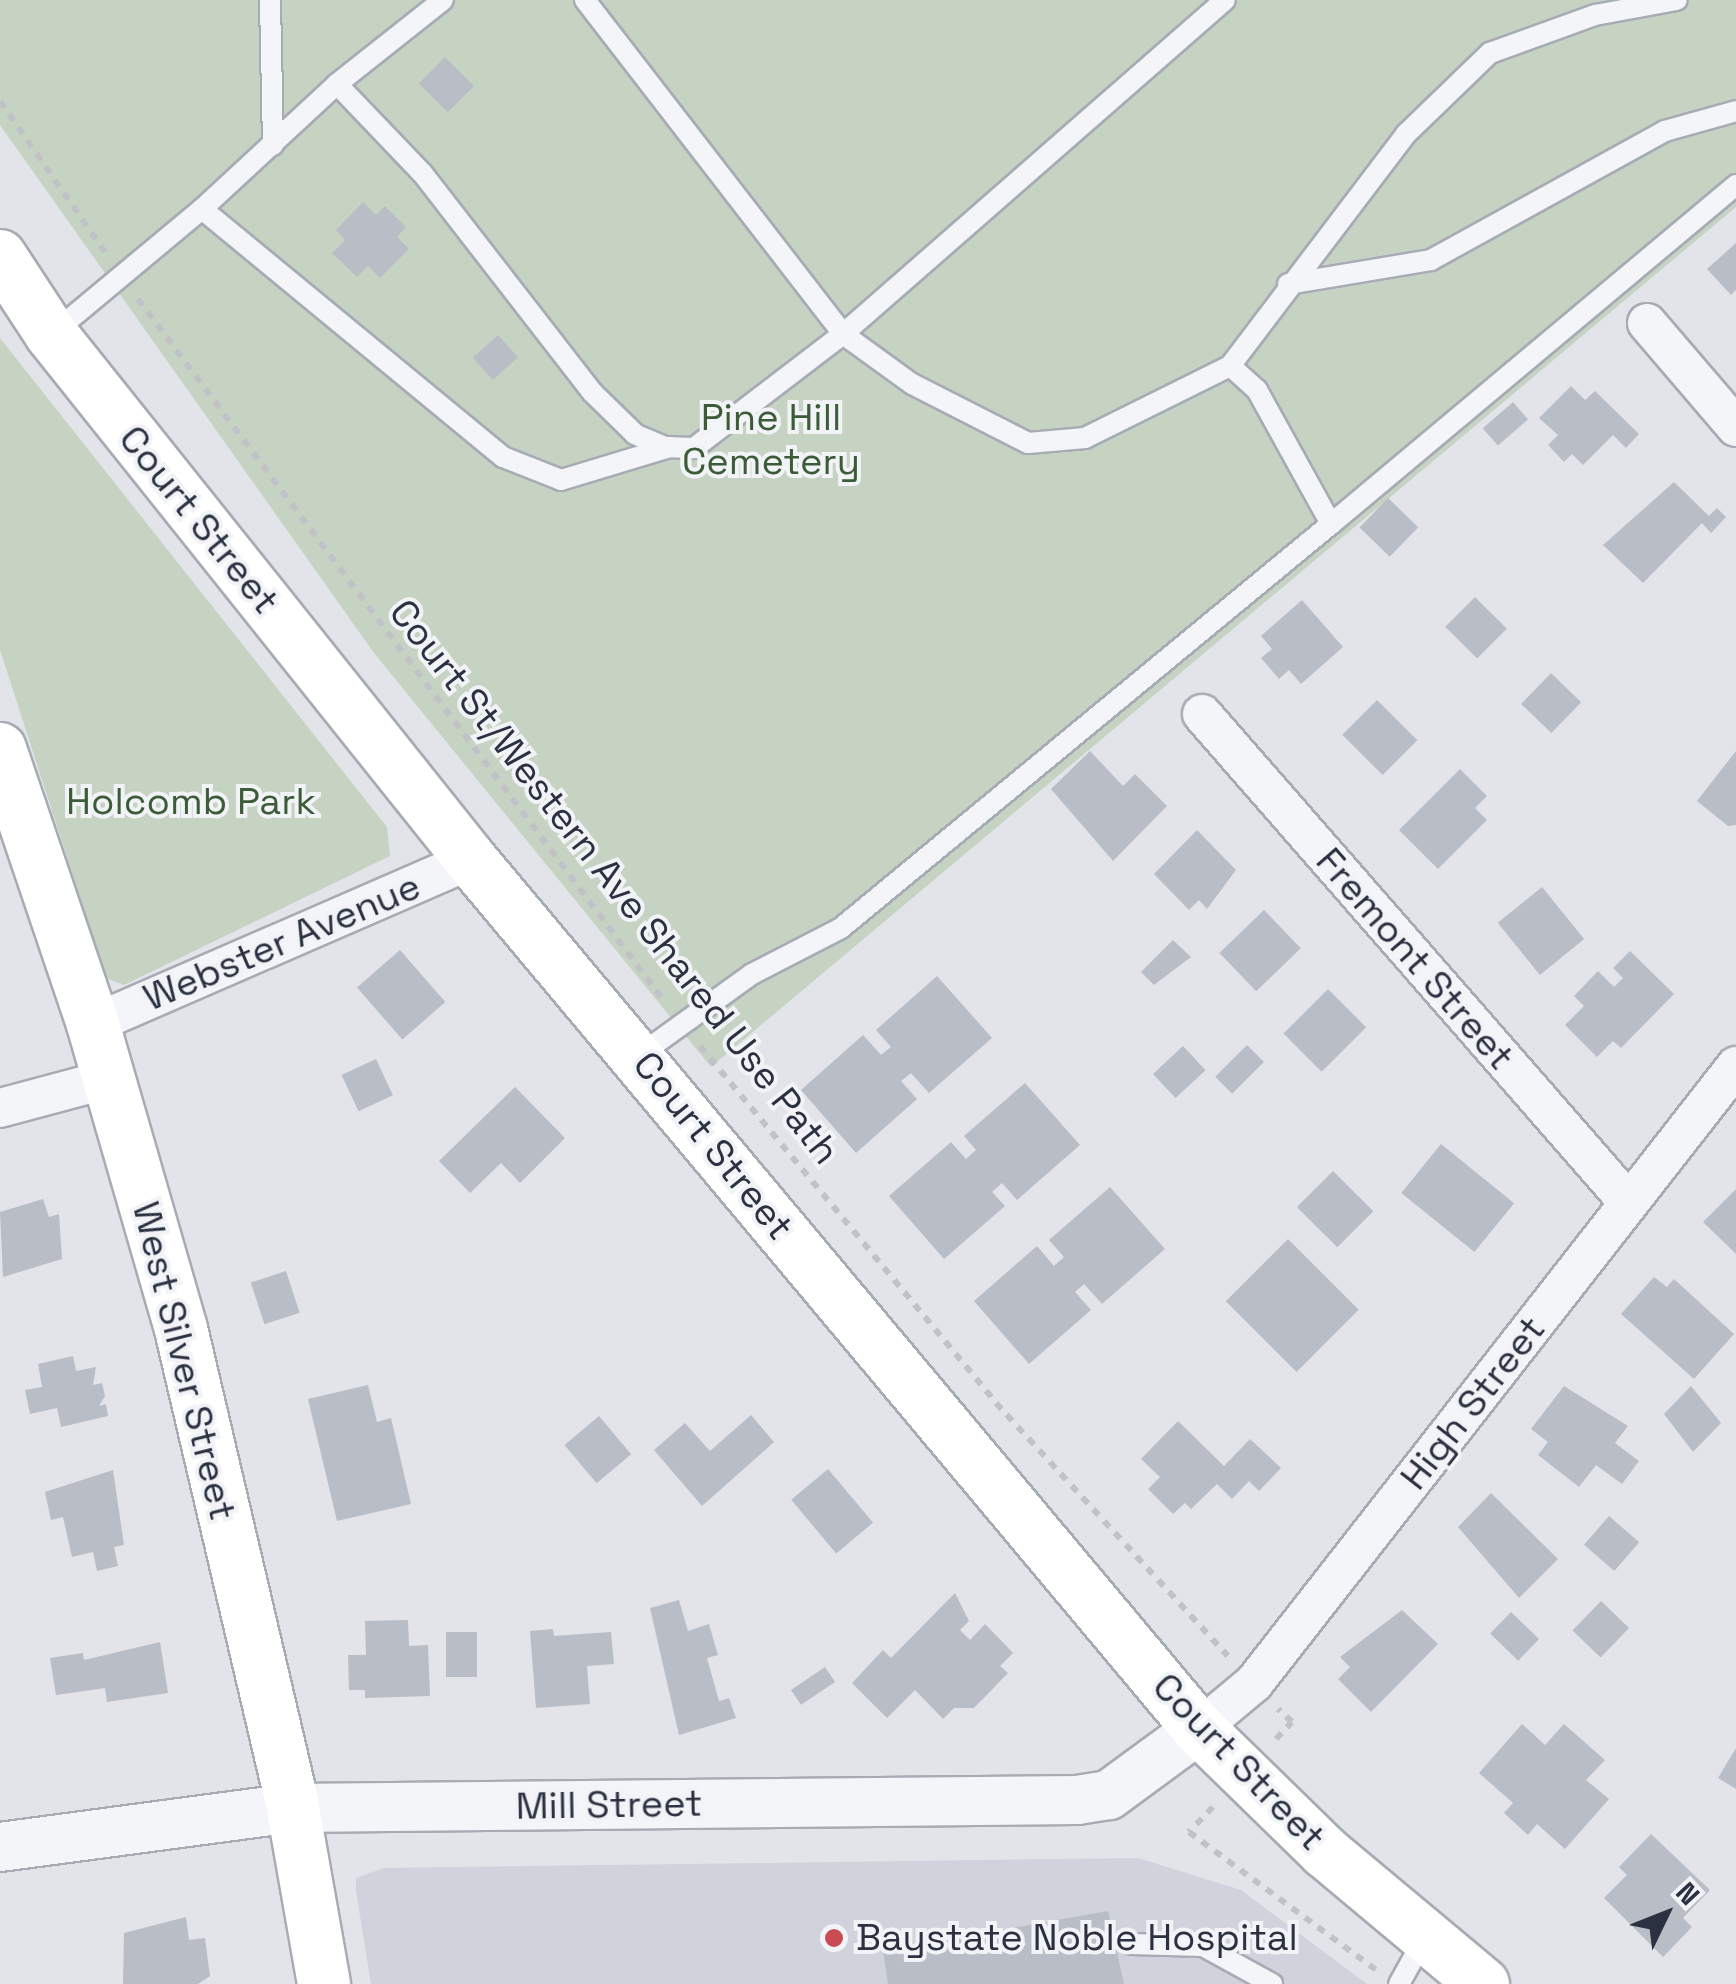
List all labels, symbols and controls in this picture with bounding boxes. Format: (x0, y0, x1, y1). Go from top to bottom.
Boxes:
park label: Pine Hill Cemetery (682, 395, 860, 484)
street label: Court Street (109, 417, 289, 623)
street label: Court St/Western Ave Shared Use Path (379, 590, 849, 1174)
park label: Holcomb Park (66, 779, 316, 825)
street label: Fremont Street (1306, 839, 1524, 1079)
street label: Webster Avenue (136, 863, 428, 1021)
street label: Court Street (623, 1043, 803, 1249)
street label: West Silver Street (122, 1197, 246, 1525)
street label: High Street (1391, 1307, 1555, 1499)
street label: Court Street (1143, 1664, 1335, 1860)
street label: Mill Street (515, 1781, 703, 1829)
north arrow (1616, 1864, 1716, 1964)
text: N (1668, 1874, 1707, 1913)
place label: Baystate Noble Hospital (856, 1915, 1298, 1961)
marker: Baystate Noble Hospital (821, 1925, 847, 1951)

